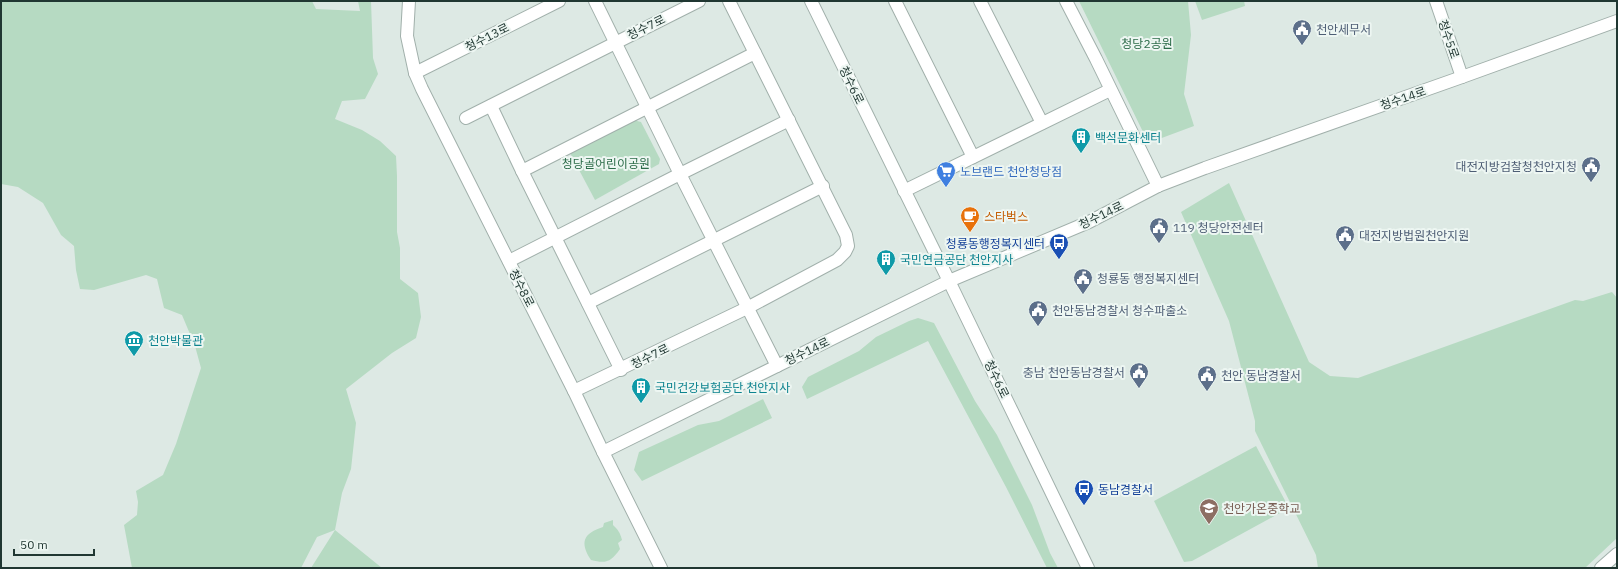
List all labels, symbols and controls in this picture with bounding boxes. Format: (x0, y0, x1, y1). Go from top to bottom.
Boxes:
street label: 청수7로 (625, 11, 667, 43)
street label: 청수5로 (1435, 17, 1463, 61)
public building icon: 천안세무서 (1291, 18, 1313, 46)
street label: 청수13로 (462, 20, 512, 54)
place label: 천안세무서 (1316, 22, 1371, 37)
park label: 청당2공원 (1121, 36, 1173, 51)
street label: 청수6로 (836, 64, 868, 106)
street label: 청수14로 (1378, 83, 1428, 113)
building icon: 백석문화센터 (1070, 126, 1092, 154)
place label: 백석문화센터 (1095, 130, 1161, 145)
public building icon: 대전지방검찰청천안지청 (1580, 155, 1602, 183)
park label: 청당골어린이공원 (562, 156, 650, 171)
place label: 대전지방검찰청천안지청 (1456, 159, 1577, 174)
supermarket icon: 노브랜드 천안청당점 (935, 160, 957, 188)
place label: 노브랜드 천안청당점 (960, 164, 1062, 179)
street label: 청수14로 (1076, 198, 1126, 232)
cafe icon: 스타벅스 (959, 205, 981, 233)
place label: 스타벅스 (984, 209, 1028, 224)
public building icon: 119 청당안전센터 (1148, 216, 1170, 244)
place label: 119 청당안전센터 (1173, 220, 1264, 235)
public building icon: 대전지방법원천안지원 (1334, 224, 1356, 252)
place label: 대전지방법원천안지원 (1359, 228, 1469, 243)
bus stop icon: 청룡동행정복지센터 (1048, 232, 1070, 260)
place label: 청룡동행정복지센터 (946, 236, 1045, 251)
building icon: 국민연금공단 천안지사 (875, 248, 897, 276)
place label: 국민연금공단 천안지사 (900, 252, 1013, 267)
street label: 청수8로 (506, 267, 538, 309)
public building icon: 청룡동 행정복지센터 (1072, 267, 1094, 295)
place label: 청룡동 행정복지센터 (1097, 271, 1199, 286)
public building icon: 천안동남경찰서 청수파출소 (1027, 299, 1049, 327)
place label: 천안동남경찰서 청수파출소 (1052, 303, 1187, 318)
museum icon: 천안박물관 (123, 329, 145, 357)
place label: 천안박물관 (148, 333, 203, 348)
street label: 청수14로 (782, 334, 832, 368)
street label: 청수7로 (629, 340, 671, 372)
street label: 청수6로 (981, 358, 1013, 400)
public building icon: 충남 천안동남경찰서 (1128, 361, 1150, 389)
public building icon: 천안 동남경찰서 (1196, 364, 1218, 392)
place label: 충남 천안동남경찰서 (1023, 365, 1125, 380)
place label: 천안 동남경찰서 (1221, 368, 1301, 383)
building icon: 국민건강보험공단 천안지사 (630, 376, 652, 404)
place label: 국민건강보험공단 천안지사 (655, 380, 790, 395)
bus stop icon: 동남경찰서 (1073, 478, 1095, 506)
place label: 동남경찰서 (1098, 482, 1153, 497)
school or university icon: 천안가온중학교 (1198, 497, 1220, 525)
place label: 천안가온중학교 (1223, 501, 1300, 516)
scale bar (14, 531, 94, 557)
text: 50 m (20, 537, 48, 552)

